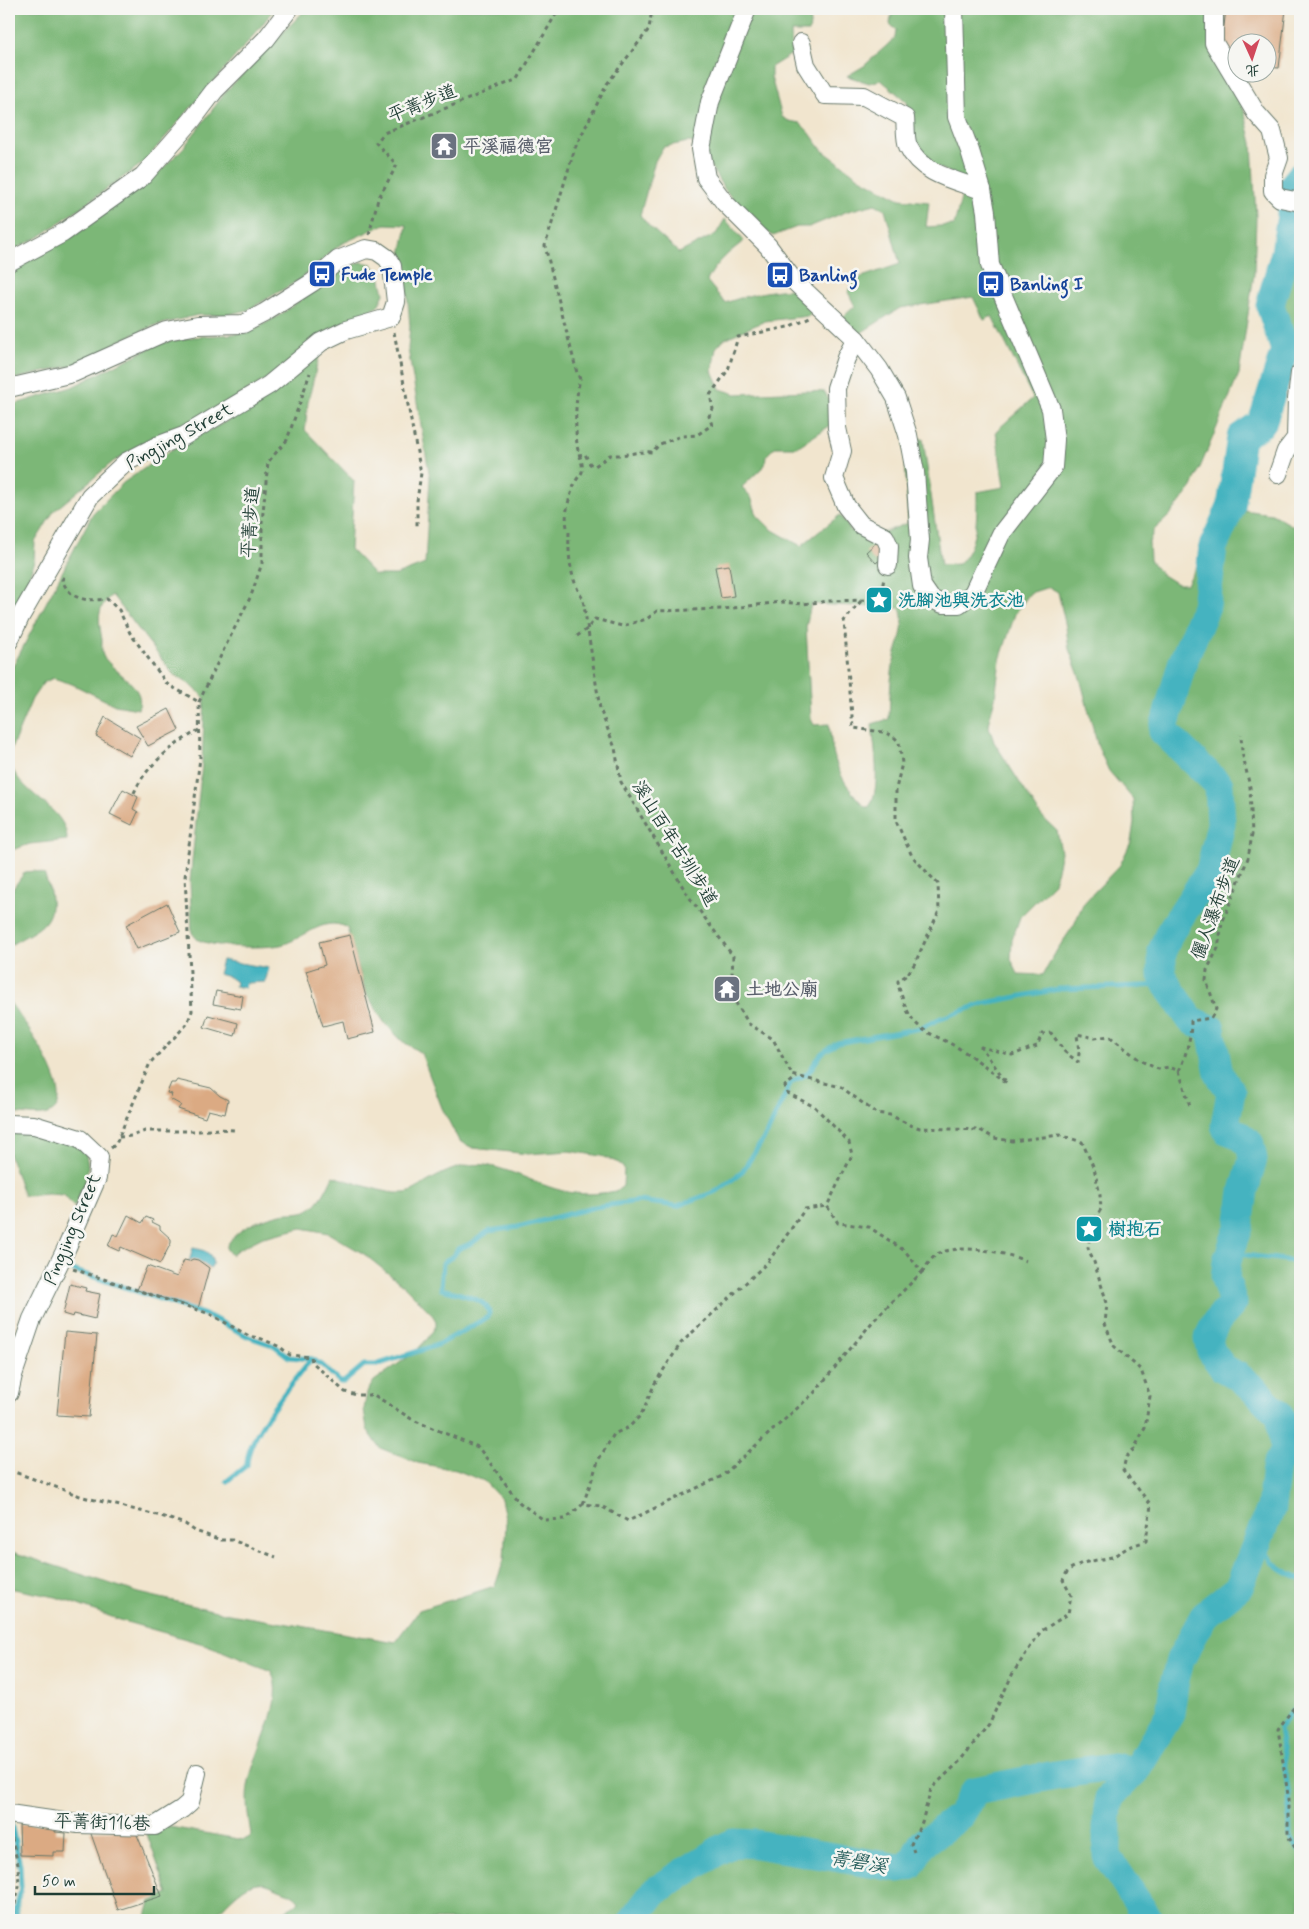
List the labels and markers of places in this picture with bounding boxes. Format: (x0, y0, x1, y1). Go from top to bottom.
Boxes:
temple icon: 平溪福德宮 (429, 131, 459, 161)
place label: 平溪福德宮 (463, 135, 553, 159)
bus stop icon: Fude Temple (307, 259, 337, 289)
bus stop icon: Banling (765, 260, 795, 290)
place label: Fude Temple (341, 263, 433, 287)
place label: Banling (799, 264, 858, 290)
bus stop icon: Banling I (976, 269, 1006, 299)
place label: Banling I (1010, 273, 1084, 299)
place icon: 洗腳池與洗衣池 (864, 585, 894, 615)
place label: 洗腳池與洗衣池 (898, 589, 1024, 613)
temple icon: 土地公廟 (712, 974, 742, 1004)
place label: 土地公廟 (746, 978, 818, 1002)
place icon: 樹抱石 (1074, 1214, 1104, 1244)
place label: 樹抱石 (1108, 1218, 1162, 1242)

